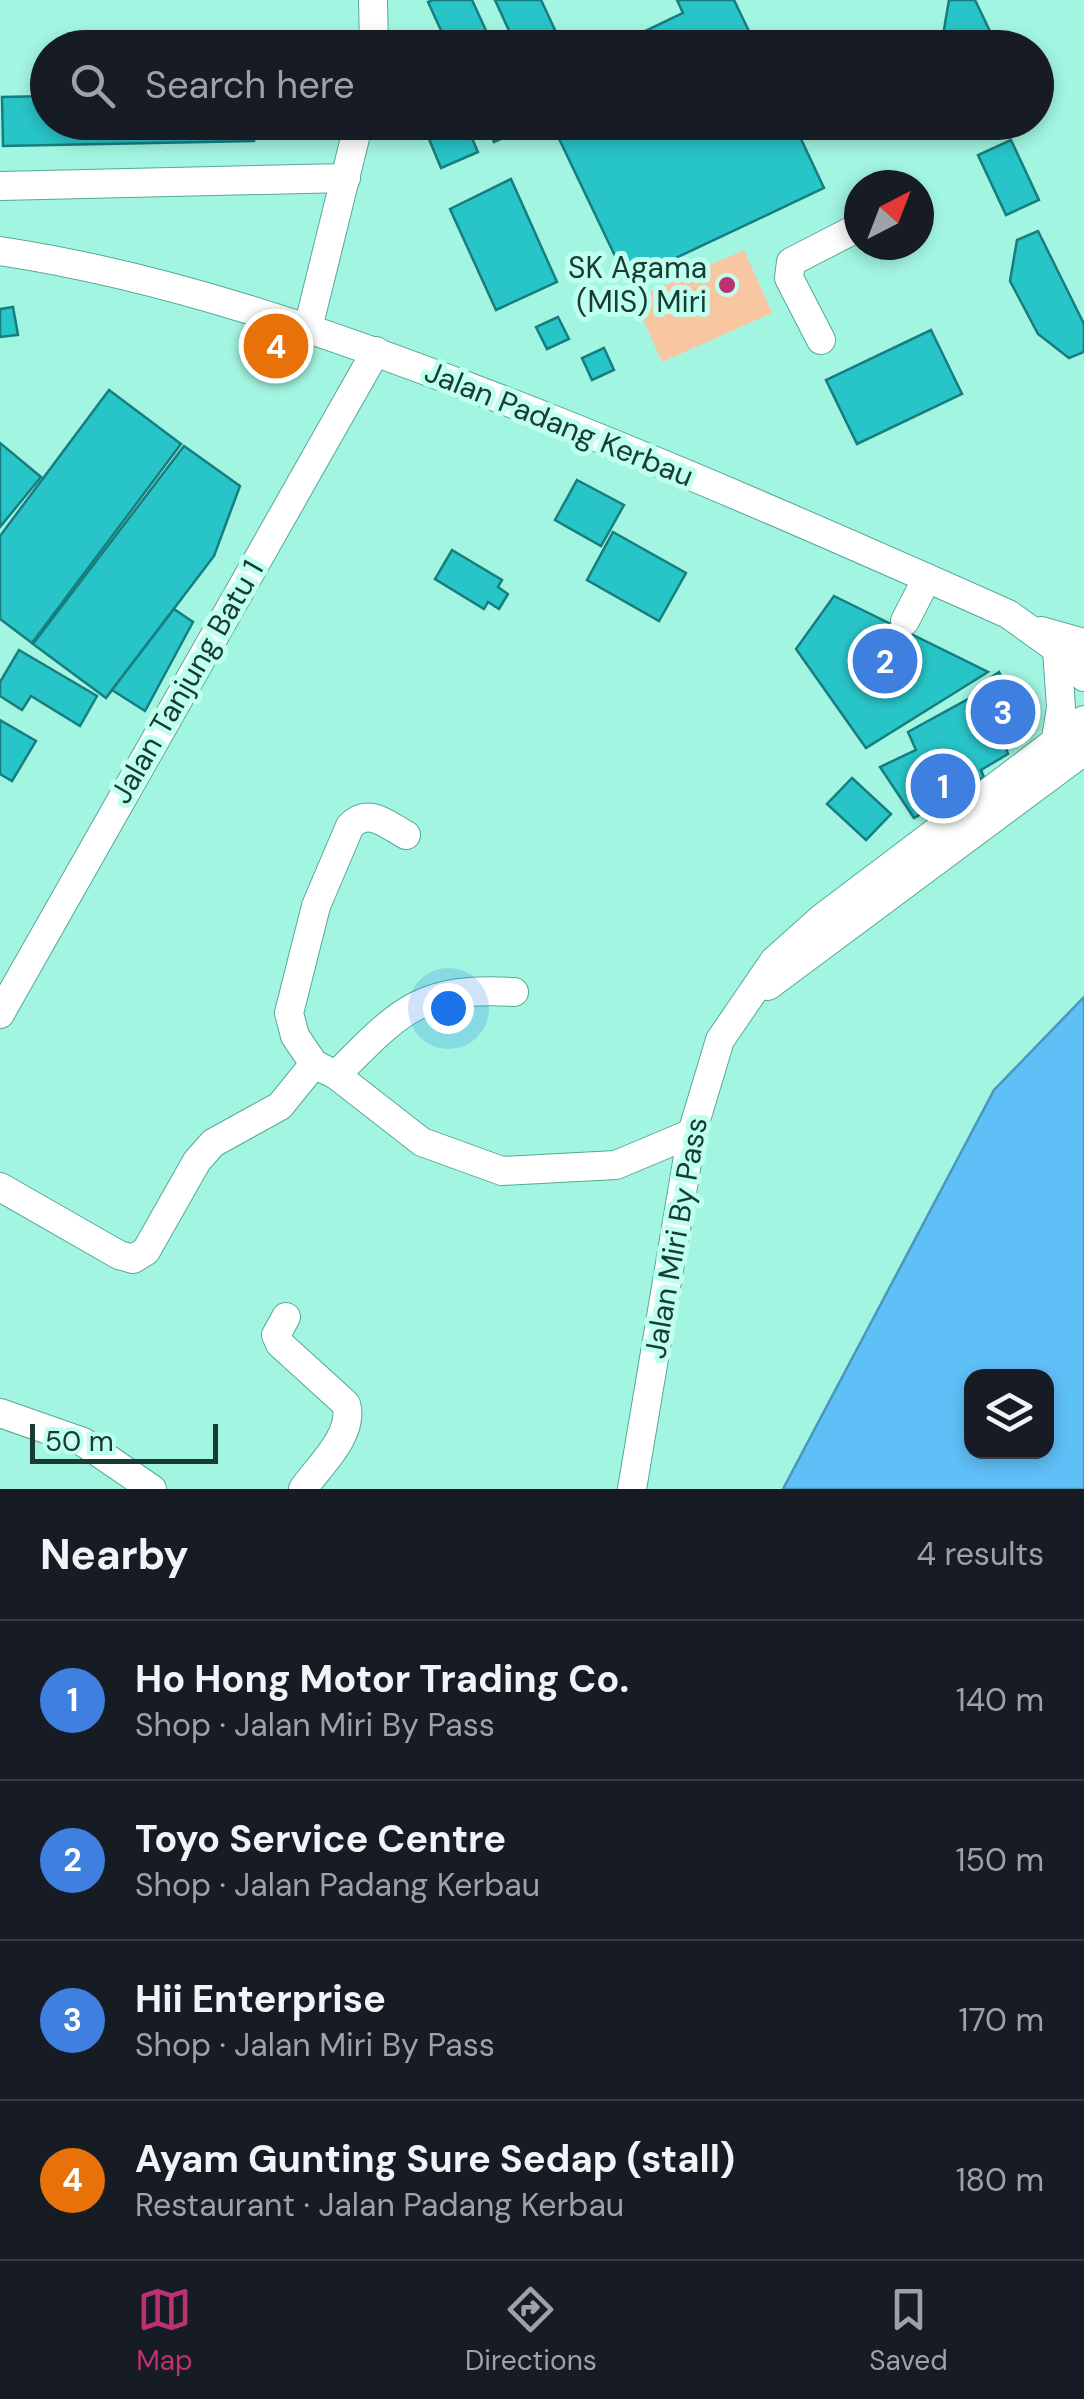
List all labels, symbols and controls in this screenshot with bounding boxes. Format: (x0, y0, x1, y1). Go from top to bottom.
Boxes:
search box (30, 30, 1054, 140)
icon: search (65, 58, 120, 113)
text: Search here (145, 60, 355, 110)
north arrow (844, 170, 934, 260)
place label: SK Agama (MIS) Miri (568, 248, 707, 321)
marker: SK Agama (MIS) Miri (716, 274, 738, 296)
pin: 4 (244, 308, 308, 384)
street label: Jalan Padang Kerbau (419, 352, 699, 495)
street label: Jalan Tanjung Batu 1 (101, 553, 272, 810)
pin: 2 (852, 624, 918, 698)
pin: 3 (970, 674, 1036, 750)
pin: 1 (910, 748, 976, 824)
your location (423, 983, 474, 1034)
street label: Jalan Miri By Pass (635, 1114, 716, 1362)
map controls (964, 1369, 1054, 1459)
button: layers (964, 1369, 1054, 1459)
scale bar (30, 1419, 218, 1464)
text: 50 m (45, 1423, 114, 1460)
text: Nearby (40, 1527, 189, 1582)
text: 4 results (917, 1533, 1044, 1575)
text: Ho Hong Motor Trading Co. (135, 1654, 629, 1704)
text: 1 (67, 1679, 78, 1721)
text: 140 m (956, 1679, 1044, 1721)
text: Shop · Jalan Miri By Pass (135, 1704, 495, 1746)
text: Toyo Service Centre (135, 1814, 506, 1864)
text: 2 (63, 1839, 82, 1881)
text: 150 m (956, 1839, 1044, 1881)
text: Shop · Jalan Padang Kerbau (135, 1864, 540, 1906)
text: Hii Enterprise (135, 1974, 386, 2024)
text: 3 (63, 1999, 82, 2041)
text: 170 m (958, 1999, 1044, 2041)
text: Shop · Jalan Miri By Pass (135, 2024, 495, 2066)
text: Ayam Gunting Sure Sedap (stall) (135, 2134, 735, 2184)
text: 4 (62, 2159, 83, 2201)
text: 180 m (956, 2159, 1044, 2201)
text: Restaurant · Jalan Padang Kerbau (135, 2184, 624, 2226)
tab: Map (136, 2282, 193, 2379)
tab: Directions (465, 2282, 597, 2379)
tab: Saved (869, 2282, 948, 2379)

